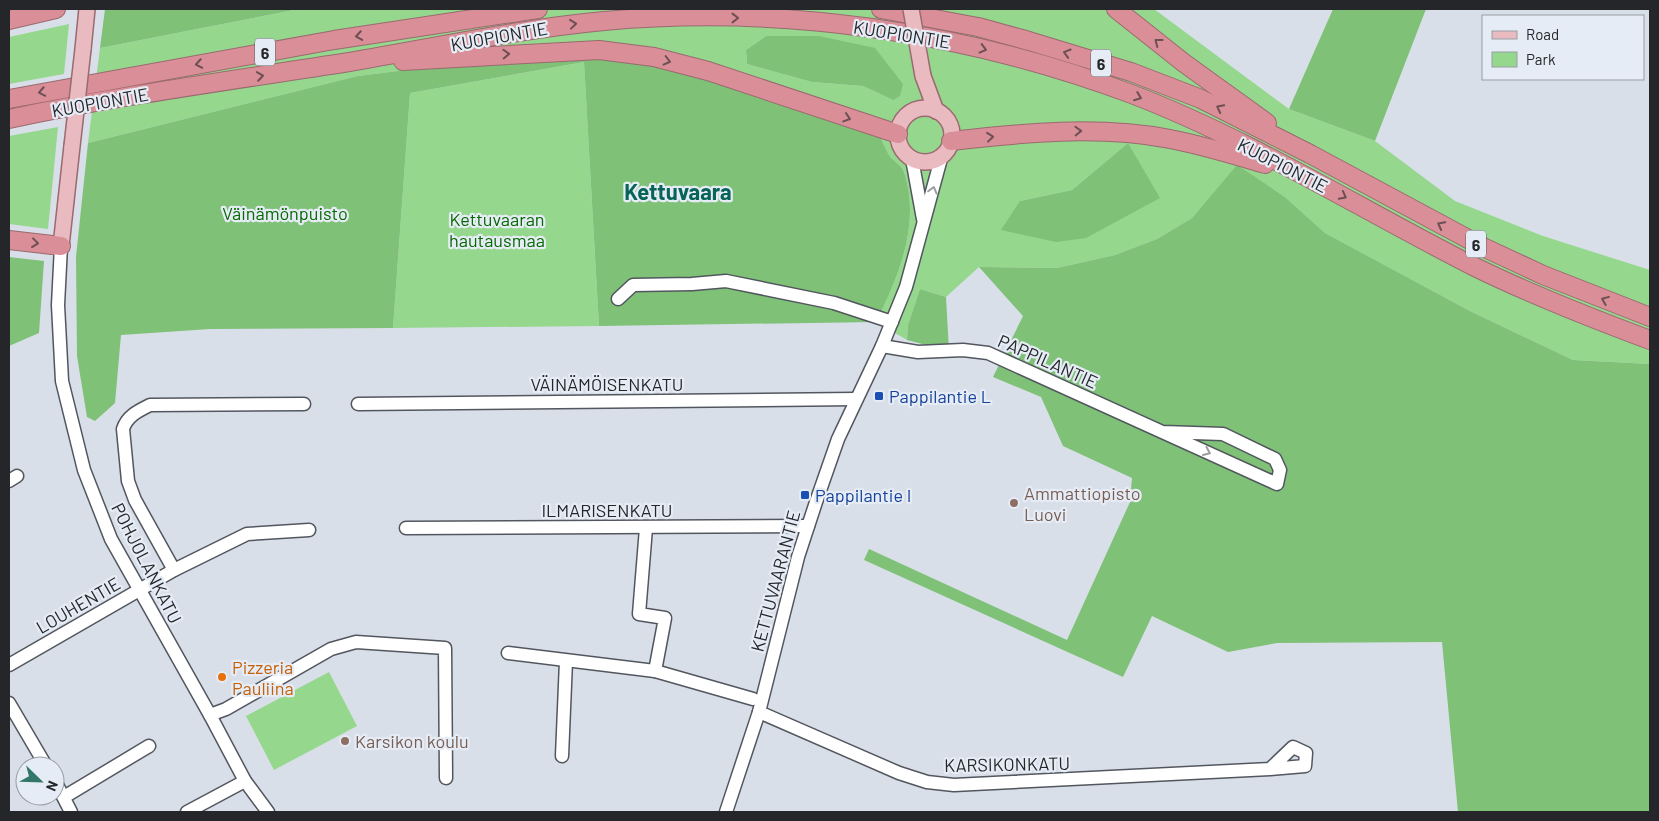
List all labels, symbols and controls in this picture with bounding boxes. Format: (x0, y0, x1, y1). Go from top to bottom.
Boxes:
one-way arrow (732, 13, 739, 23)
street label: KUOPIONTIE (852, 15, 952, 53)
legend (1482, 15, 1644, 80)
street label: KUOPIONTIE (449, 17, 549, 55)
one-way arrow (569, 19, 577, 30)
text: Road (1526, 25, 1559, 43)
one-way arrow (355, 31, 363, 41)
road number: 6 (255, 38, 275, 66)
one-way arrow (1155, 40, 1164, 48)
one-way arrow (978, 43, 986, 53)
one-way arrow (502, 48, 510, 59)
one-way arrow (1063, 48, 1072, 58)
road number: 6 (1091, 49, 1111, 76)
text: Park (1526, 50, 1556, 68)
one-way arrow (663, 55, 671, 65)
one-way arrow (194, 58, 203, 68)
one-way arrow (256, 71, 264, 81)
street label: KUOPIONTIE (50, 83, 150, 121)
one-way arrow (37, 86, 46, 96)
one-way arrow (1133, 91, 1142, 101)
one-way arrow (1216, 104, 1225, 114)
one-way arrow (843, 112, 851, 122)
one-way arrow (1074, 126, 1082, 137)
one-way arrow (986, 132, 994, 143)
street label: KUOPIONTIE (1234, 133, 1332, 197)
district label: Kettuvaara (624, 178, 732, 204)
one-way arrow (927, 185, 938, 194)
one-way arrow (1337, 189, 1346, 199)
park label: Väinämönpuisto (222, 202, 348, 224)
park label: Kettuvaaran hautausmaa (449, 208, 545, 251)
one-way arrow (1438, 221, 1447, 231)
road number: 6 (1466, 230, 1486, 258)
one-way arrow (31, 237, 39, 248)
one-way arrow (1601, 296, 1610, 306)
street label: PAPPILANTIE (995, 329, 1101, 393)
street label: VÄINÄMÖISENKATU (530, 373, 684, 395)
place label: Pappilantie L (889, 385, 991, 407)
marker: Pappilantie L (873, 390, 885, 402)
one-way arrow (1202, 446, 1211, 457)
place label: Ammattiopisto Luovi (1024, 482, 1141, 525)
place label: Pappilantie I (815, 484, 911, 506)
marker: Pappilantie I (799, 489, 811, 501)
marker: Ammattiopisto Luovi (1008, 497, 1020, 509)
street label: POHJOLANKATU (107, 499, 187, 627)
street label: ILMARISENKATU (541, 499, 673, 521)
street label: KETTUVAARANTIE (746, 508, 804, 654)
street label: LOUHENTIE (32, 572, 124, 638)
place label: Pizzeria Pauliina (232, 656, 294, 699)
marker: Pizzeria Pauliina (216, 671, 228, 683)
place label: Karsikon koulu (355, 730, 469, 752)
marker: Karsikon koulu (339, 735, 351, 747)
street label: KARSIKONKATU (944, 752, 1070, 776)
north arrow (15, 756, 65, 806)
text: N (43, 779, 62, 794)

